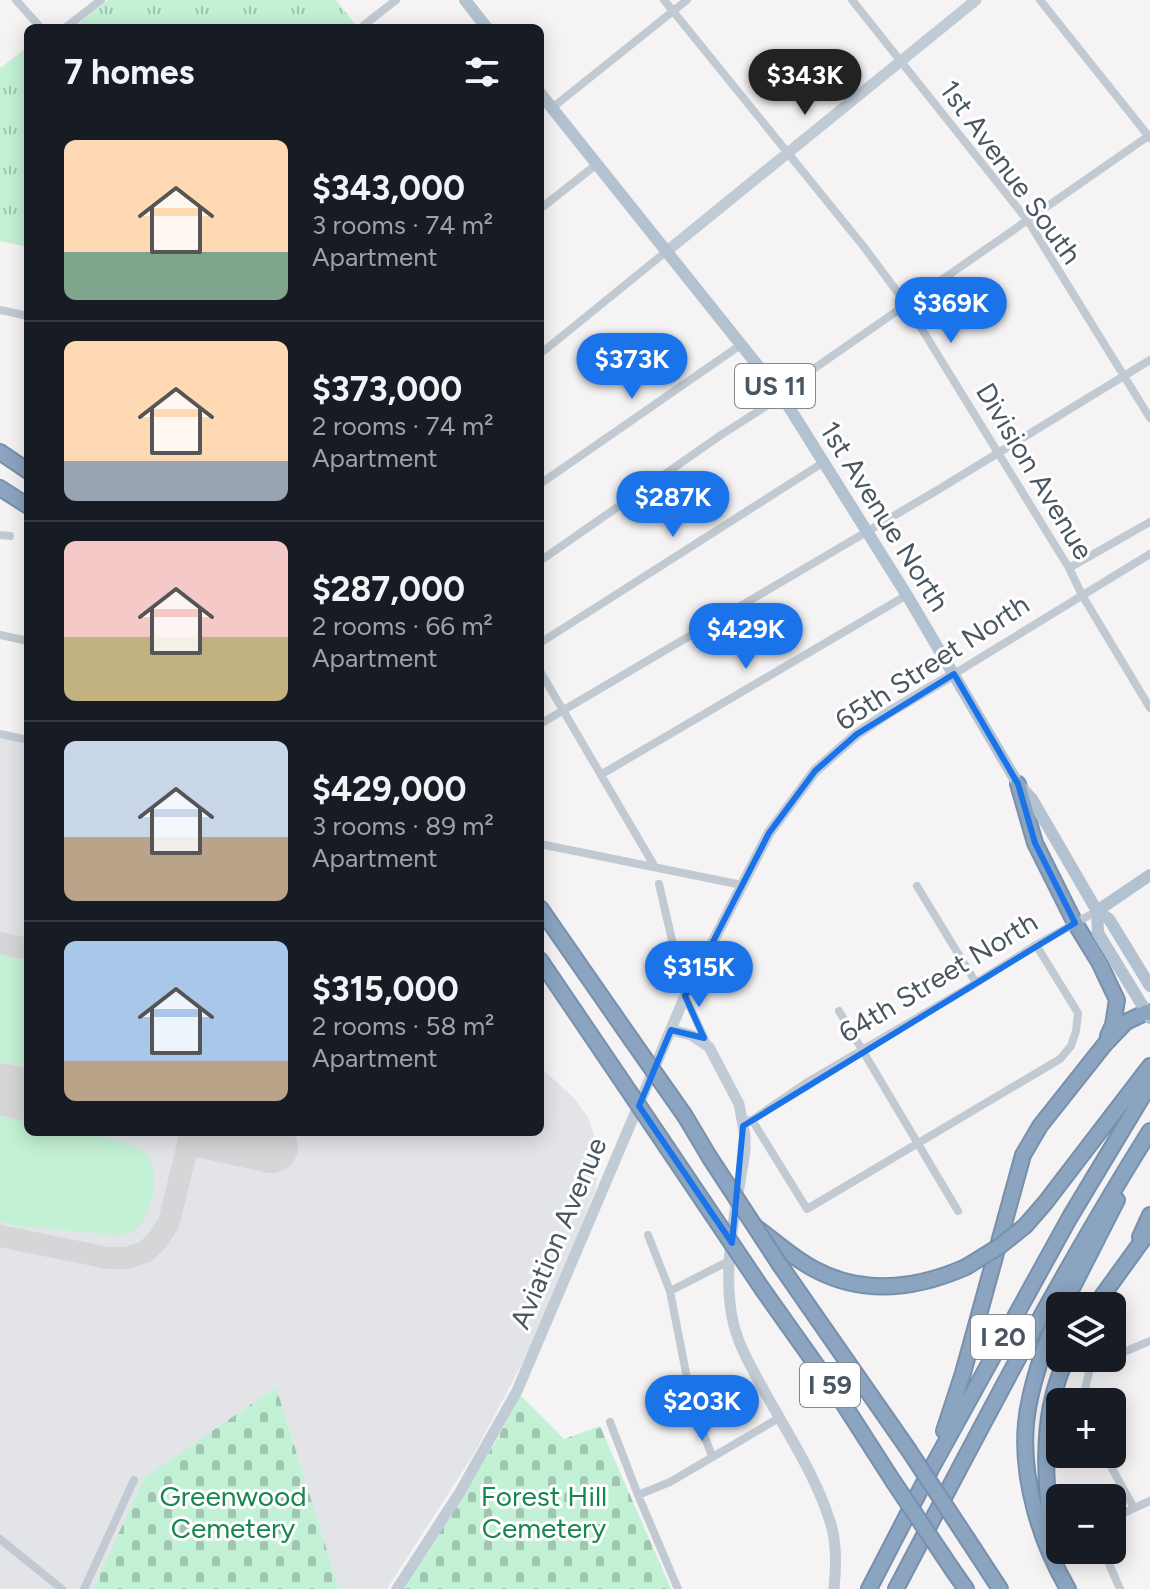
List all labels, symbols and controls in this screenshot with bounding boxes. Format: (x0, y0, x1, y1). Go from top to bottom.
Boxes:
pin: $343K (749, 49, 861, 117)
icon: filters (460, 50, 504, 94)
text: 7 homes (64, 52, 194, 93)
text: $343K (766, 59, 844, 91)
street label: 1st Avenue South (933, 73, 1089, 271)
text: $343,000 (312, 168, 465, 209)
icon: home (128, 172, 224, 268)
text: 3 rooms · 74 m² (312, 209, 493, 241)
text: Apartment (312, 241, 438, 273)
pin: $369K (895, 277, 1007, 345)
text: $369K (913, 287, 989, 319)
pin: $373K (576, 333, 688, 401)
text: $373K (594, 343, 670, 375)
road number: US 11 (735, 364, 815, 408)
text: $373,000 (312, 369, 462, 410)
icon: home (128, 373, 224, 469)
street label: Division Avenue (969, 377, 1101, 565)
text: 2 rooms · 74 m² (312, 410, 494, 442)
street label: 1st Avenue North (813, 415, 957, 617)
text: Apartment (312, 442, 438, 474)
pin: $287K (617, 471, 729, 539)
text: $287K (634, 481, 712, 513)
text: $287,000 (312, 569, 465, 610)
icon: home (128, 573, 224, 669)
street label: 65th Street North (829, 587, 1035, 737)
pin: $429K (690, 603, 802, 671)
text: 2 rooms · 66 m² (312, 610, 493, 642)
text: $429K (707, 613, 785, 645)
text: Apartment (312, 642, 438, 674)
text: $429,000 (312, 769, 467, 810)
icon: home (128, 773, 224, 869)
text: 3 rooms · 89 m² (312, 810, 494, 842)
text: Apartment (312, 842, 438, 874)
street label: 64th Street North (833, 904, 1043, 1050)
pin: $315K (643, 941, 755, 1009)
text: $315K (663, 951, 735, 983)
text: $315,000 (312, 969, 459, 1010)
icon: home (128, 973, 224, 1069)
text: 2 rooms · 58 m² (312, 1010, 494, 1042)
text: Apartment (312, 1042, 438, 1074)
street label: Aviation Avenue (502, 1132, 614, 1334)
map controls (1046, 1292, 1126, 1564)
button: layers (1046, 1292, 1126, 1372)
road number: I 20 (971, 1315, 1035, 1359)
road number: I 59 (800, 1363, 860, 1407)
pin: $203K (646, 1375, 758, 1443)
text: $203K (663, 1385, 741, 1417)
button: + (1046, 1388, 1126, 1468)
park label: Greenwood Cemetery (159, 1479, 307, 1545)
park label: Forest Hill Cemetery (481, 1479, 607, 1545)
button: − (1046, 1484, 1126, 1564)

